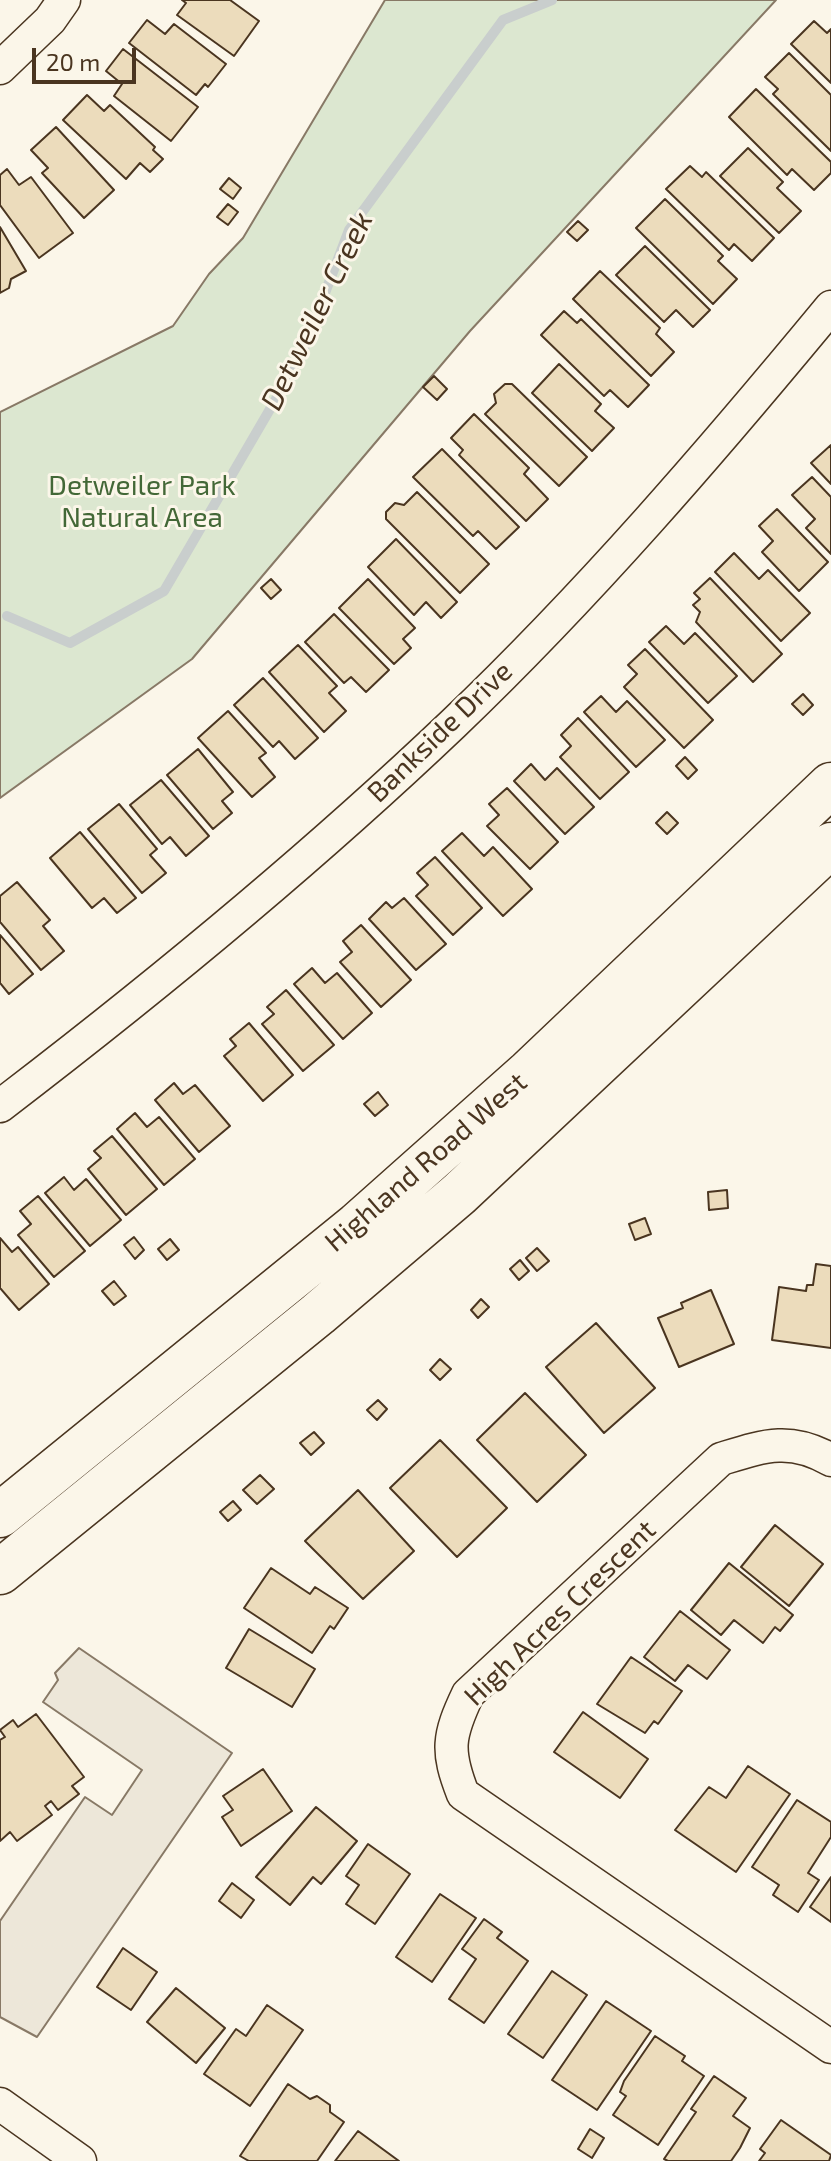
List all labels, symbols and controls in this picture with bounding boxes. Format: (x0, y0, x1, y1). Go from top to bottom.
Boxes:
scale bar (36, 32, 140, 82)
text: 20 m (46, 47, 100, 76)
water label: Detweiler Creek (253, 206, 381, 416)
park label: Detweiler Park Natural Area (48, 469, 236, 535)
street label: Bankside Drive (361, 655, 519, 809)
street label: Highland Road West (318, 1065, 534, 1259)
street label: High Acres Crescent (457, 1513, 663, 1713)

